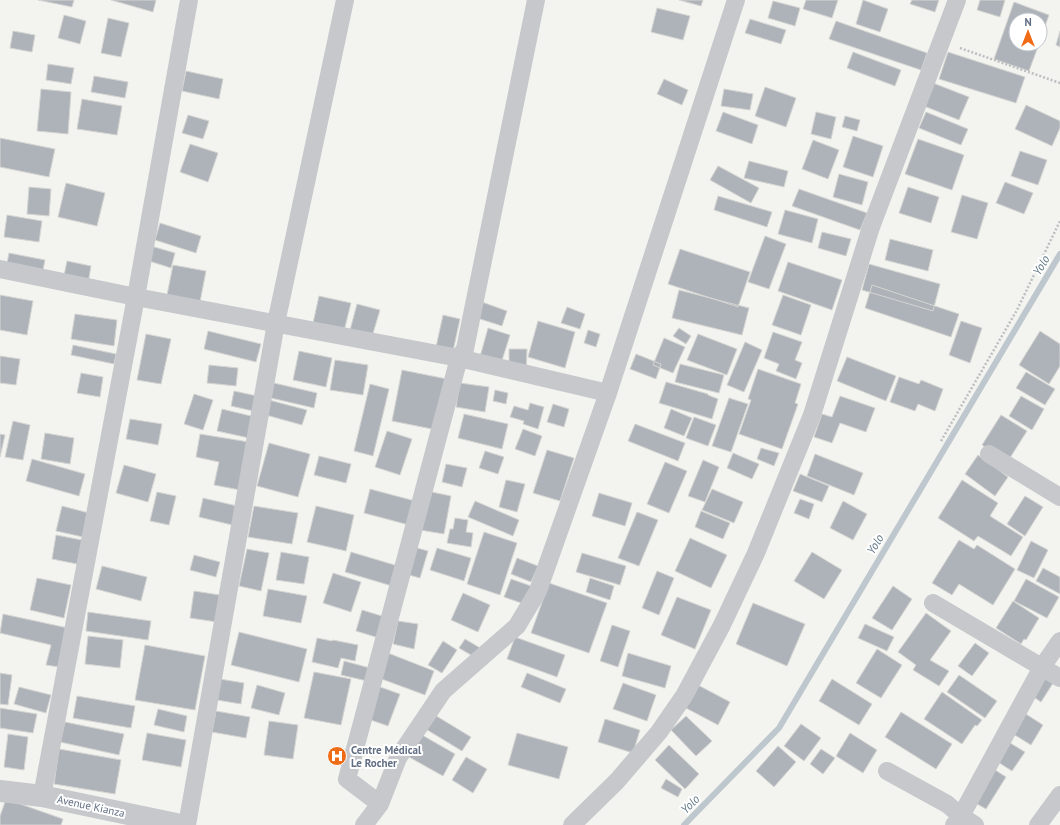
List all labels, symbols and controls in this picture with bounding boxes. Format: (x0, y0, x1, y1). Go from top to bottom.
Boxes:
north arrow (1008, 12, 1048, 52)
text: N (1024, 15, 1032, 29)
water label: Yolo (1029, 252, 1053, 278)
water label: Yolo (863, 531, 887, 557)
place label: Centre Médical Le Rocher (351, 743, 422, 770)
hospital icon: Centre Médical Le Rocher (326, 745, 348, 767)
water label: Yolo (677, 791, 703, 817)
street label: Avenue Kianza (56, 792, 126, 820)

